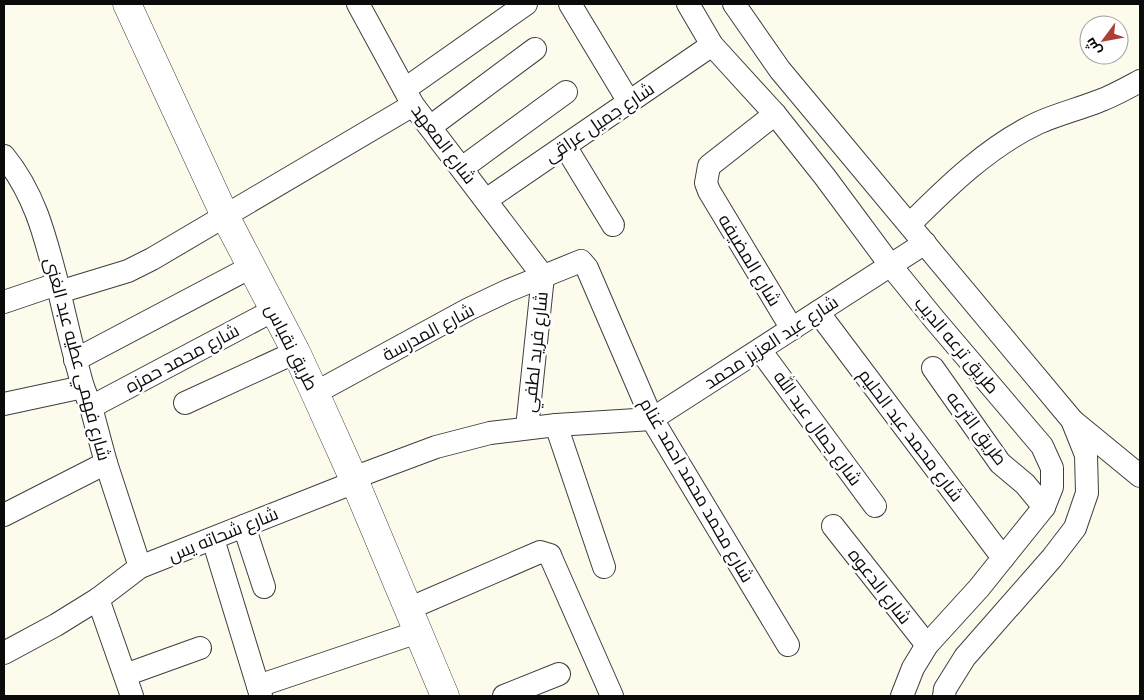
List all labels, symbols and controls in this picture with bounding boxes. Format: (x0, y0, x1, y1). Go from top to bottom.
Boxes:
north arrow (1079, 15, 1129, 65)
text: ش (1081, 34, 1105, 59)
street label: شارع جميل عراقى (540, 77, 659, 168)
street label: شارع المعهد (406, 100, 481, 189)
street label: شارع المضيفه (713, 210, 787, 311)
street label: شارع فهمي عطيه عبد الغنى (37, 255, 116, 464)
street label: شارع فريد لطفي (517, 290, 556, 414)
street label: شارع عبد العزيز محمد (699, 290, 843, 395)
street label: طريق ترعه الديب (909, 292, 1004, 399)
street label: شارع المدرسة (378, 298, 478, 367)
street label: طريق نقباس (260, 300, 324, 395)
street label: شارع محمد حمزه (121, 318, 243, 399)
street label: شارع محمد عبد الحليم (853, 364, 969, 507)
street label: شارع جمال عبد الله (768, 366, 867, 491)
street label: طريق الترعه (941, 386, 1012, 470)
street label: شارع محمد محمد احمد غنام (634, 394, 759, 587)
street label: شارع شحاته يس (164, 501, 282, 567)
street label: شارع الدعوه (842, 543, 917, 629)

